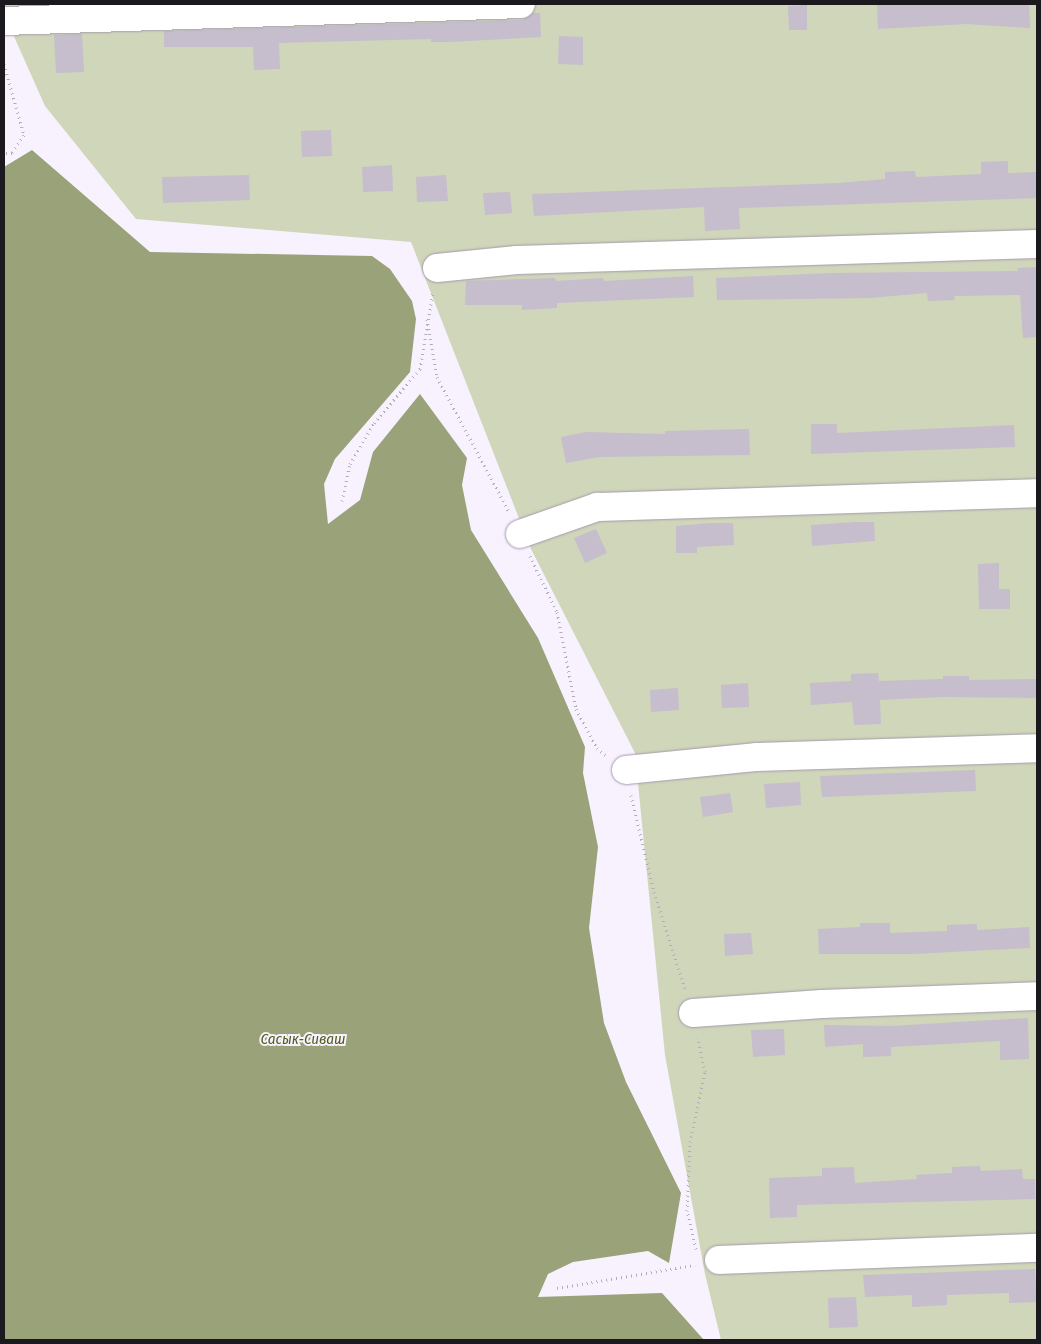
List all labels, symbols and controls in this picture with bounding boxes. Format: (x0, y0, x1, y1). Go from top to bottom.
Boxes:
water label: Сасык-Сиваш (260, 1031, 346, 1049)

